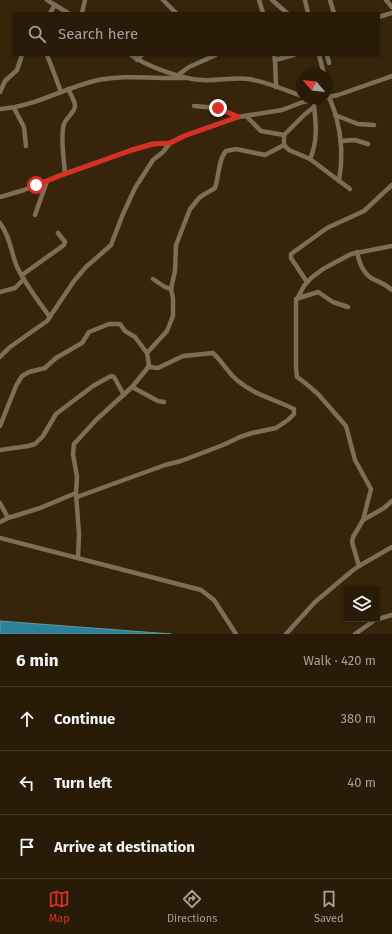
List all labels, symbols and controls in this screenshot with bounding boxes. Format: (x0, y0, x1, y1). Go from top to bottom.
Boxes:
search box (12, 12, 380, 56)
icon: search (26, 23, 48, 45)
text: Search here (58, 25, 138, 43)
north arrow (296, 68, 332, 104)
route end (209, 99, 227, 117)
route start (27, 176, 45, 194)
map controls (344, 586, 380, 622)
button: layers (344, 586, 380, 622)
text: 6 min (16, 650, 59, 671)
text: Walk · 420 m (303, 653, 376, 668)
icon: ahead (16, 708, 38, 730)
text: Continue (54, 710, 115, 728)
text: 380 m (341, 711, 376, 726)
icon: left (16, 772, 38, 794)
text: Turn left (54, 774, 112, 792)
text: 40 m (347, 775, 376, 790)
icon: arrive (16, 836, 38, 858)
text: Arrive at destination (54, 838, 195, 856)
tab: Map (48, 888, 70, 925)
tab: Directions (167, 888, 217, 925)
tab: Saved (314, 888, 344, 925)

